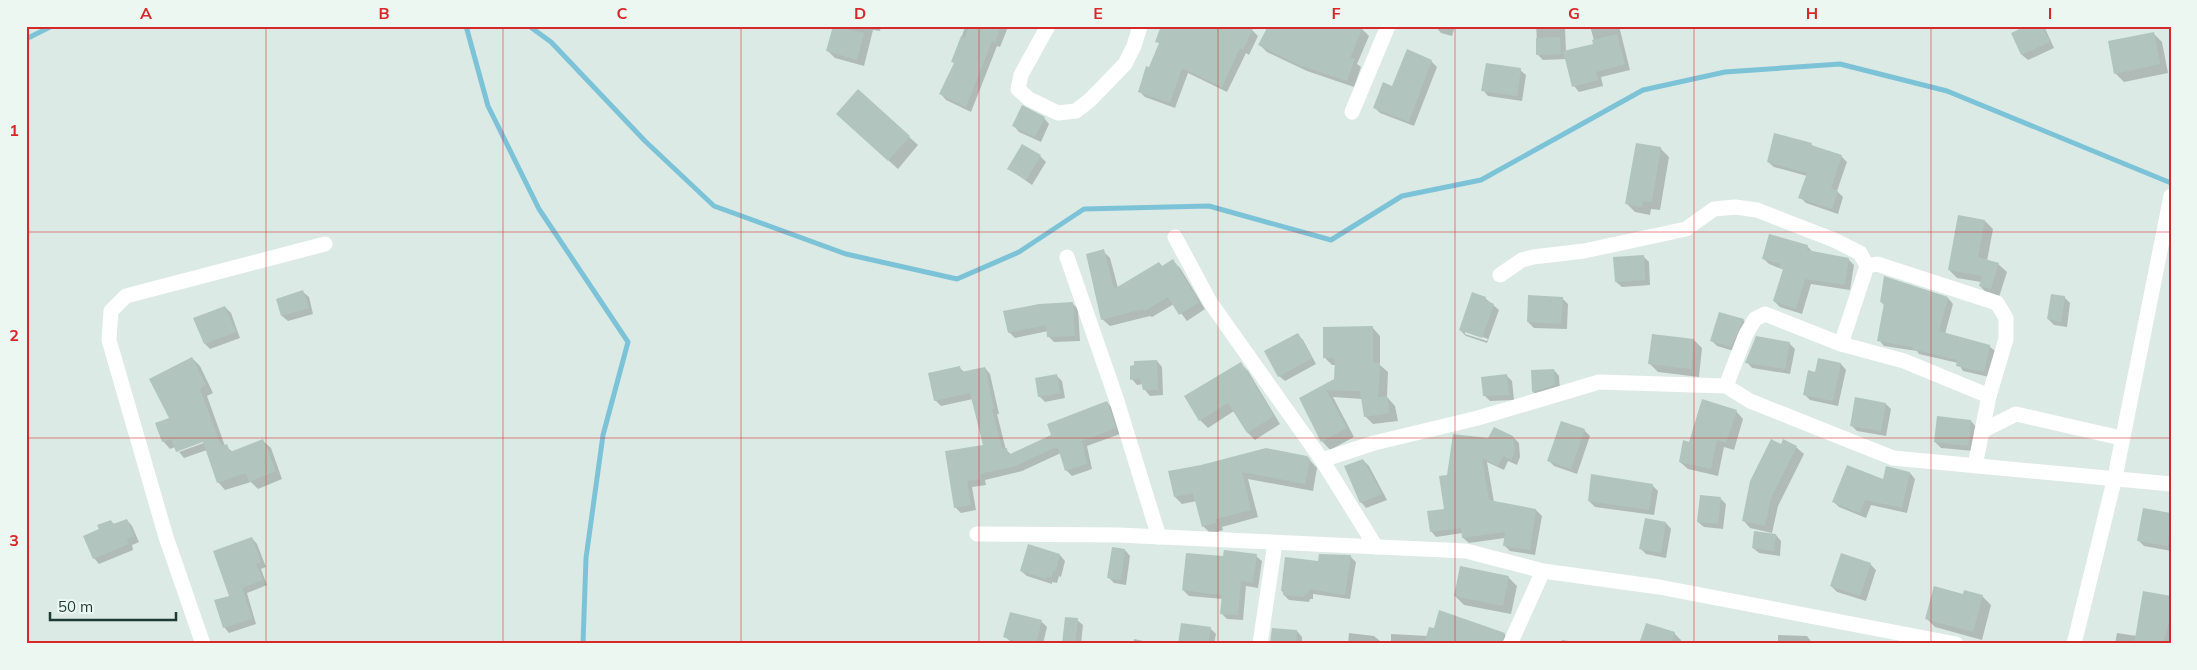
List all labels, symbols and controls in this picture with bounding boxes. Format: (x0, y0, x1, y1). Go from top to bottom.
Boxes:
text: A (140, 3, 152, 23)
text: B (378, 3, 390, 23)
text: C (617, 3, 628, 23)
text: D (854, 3, 866, 23)
text: E (1093, 3, 1103, 23)
text: F (1331, 3, 1341, 23)
text: G (1568, 3, 1580, 23)
text: H (1806, 3, 1818, 23)
text: I (2048, 3, 2052, 23)
text: 1 (9, 120, 19, 140)
text: 2 (9, 325, 19, 345)
text: 3 (9, 530, 19, 550)
scale bar (50, 590, 176, 622)
text: 50 m (58, 597, 93, 616)

